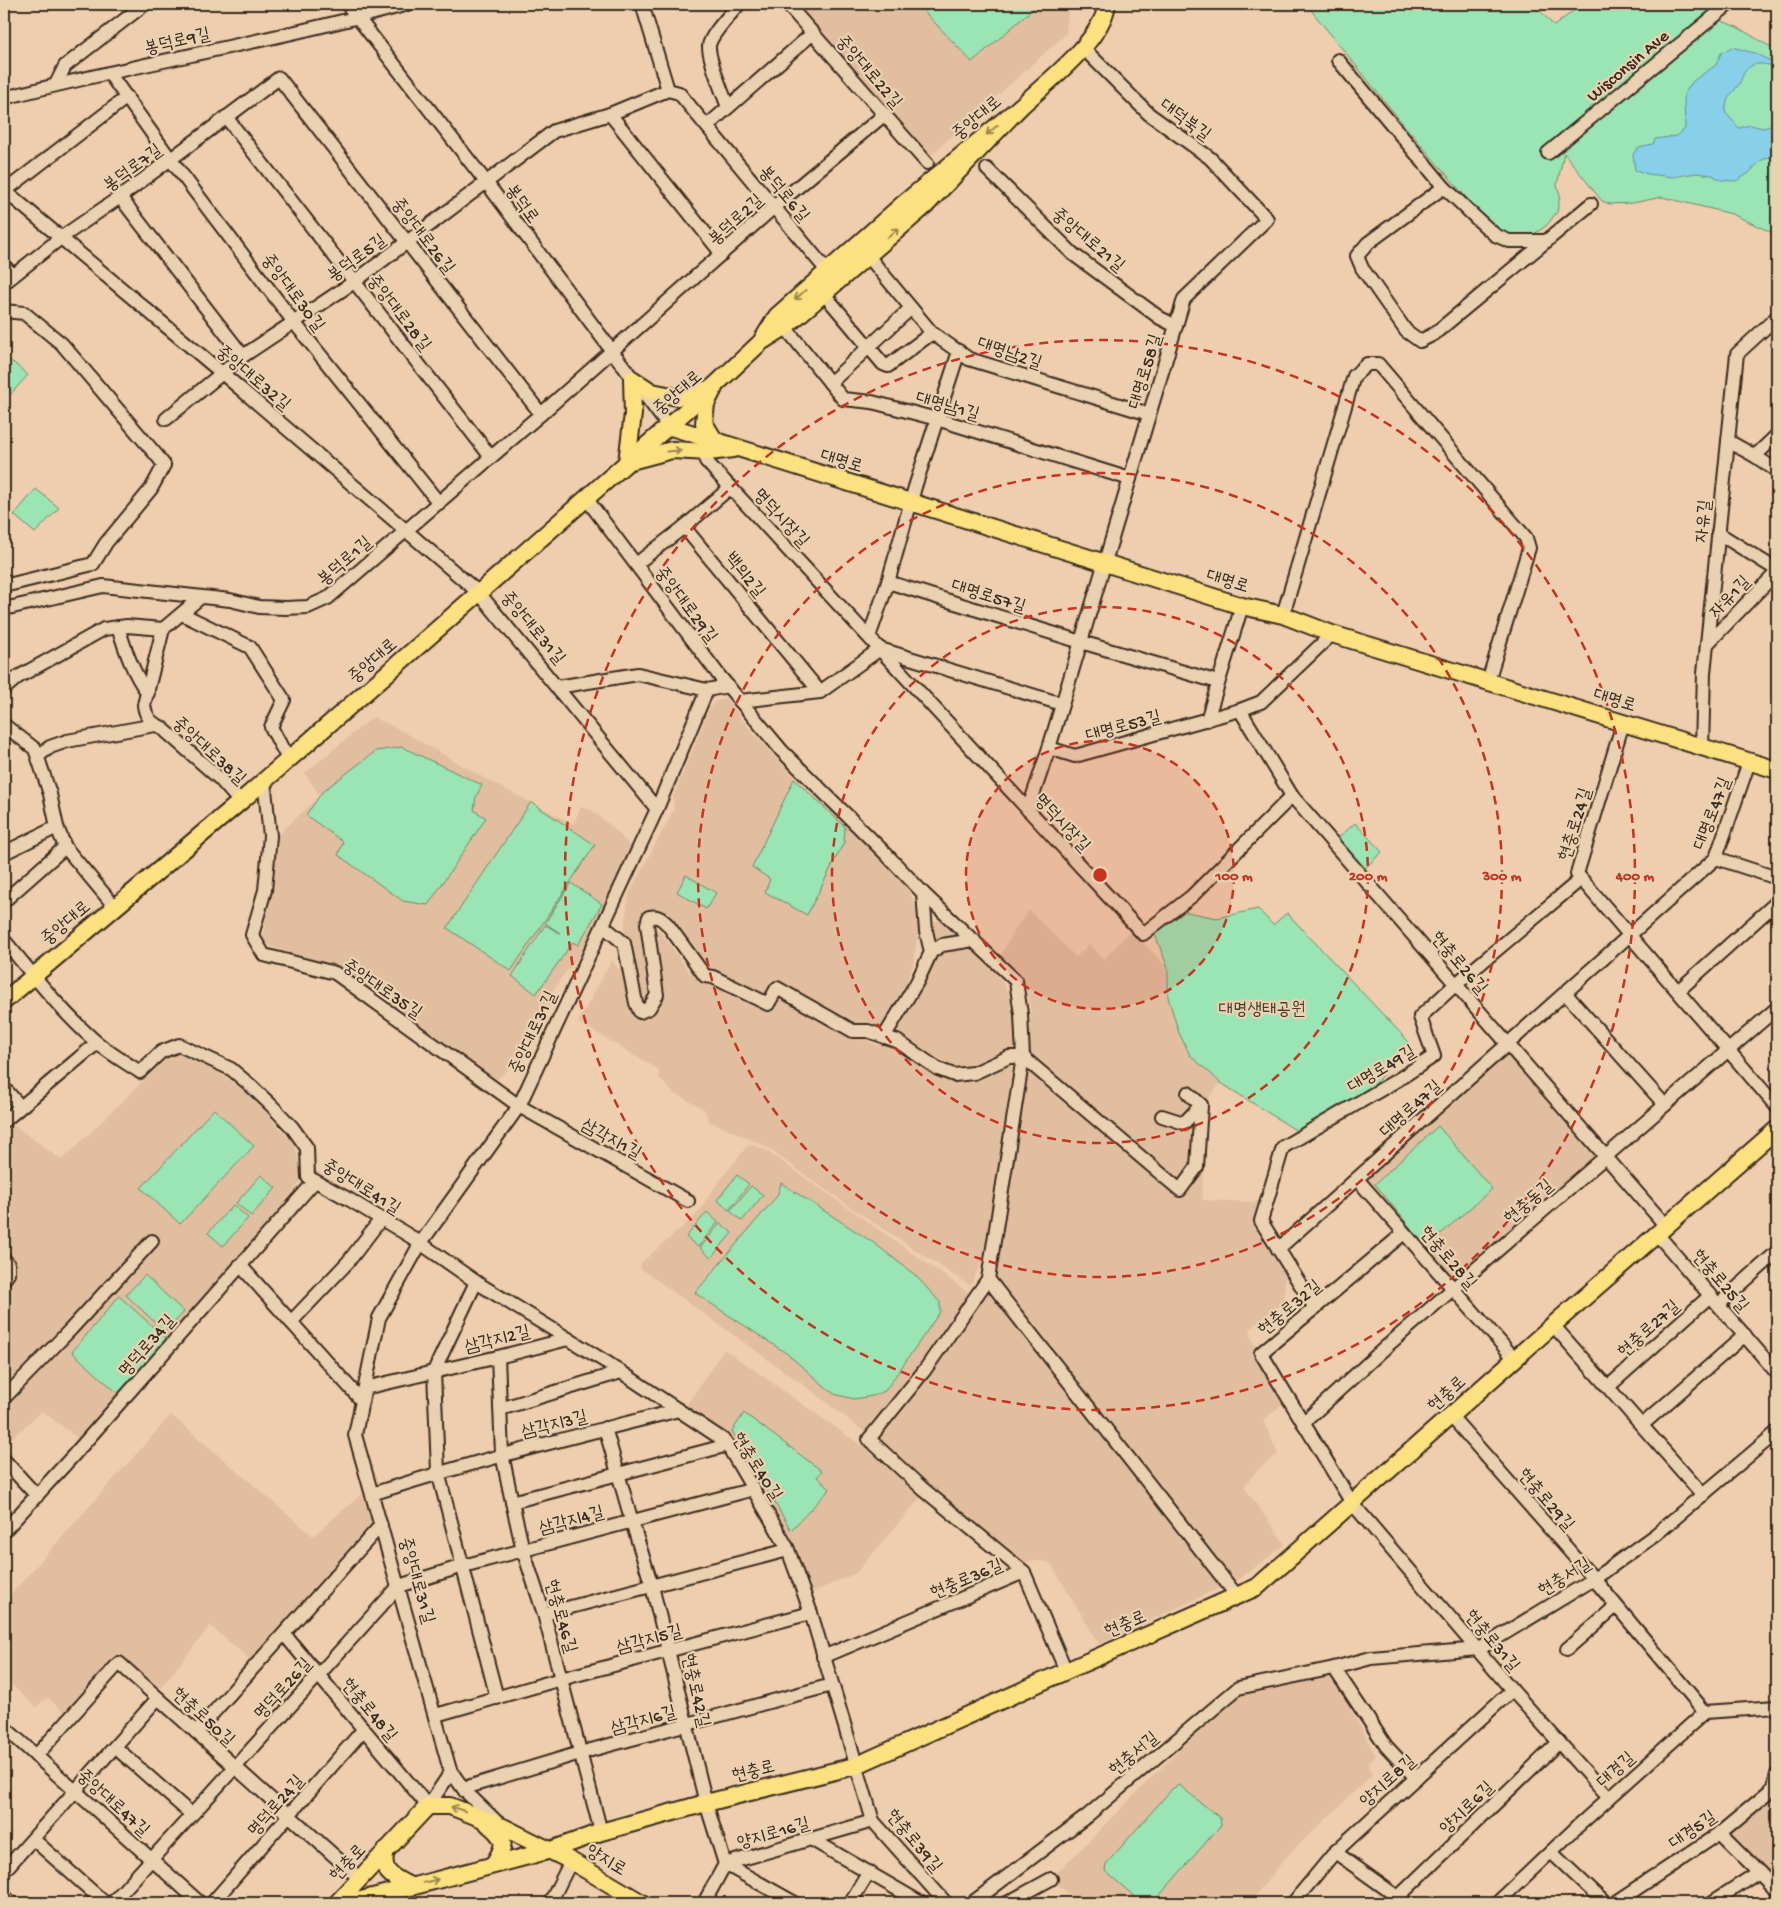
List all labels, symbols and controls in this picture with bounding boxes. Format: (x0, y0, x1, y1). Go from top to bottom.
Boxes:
street label: 봉덕로9길 (143, 25, 213, 60)
street label: Wisconsin Ave (1583, 26, 1675, 107)
street label: 중앙대로22길 (831, 32, 906, 114)
street label: 중앙대로 (949, 92, 1007, 146)
street label: 대덕북길 (1155, 96, 1215, 147)
one-way arrow (986, 124, 999, 135)
street label: 봉덕로7길 (100, 140, 167, 197)
street label: 봉덕로6길 (753, 162, 813, 227)
street label: 봉덕로 (500, 181, 542, 228)
street label: 봉덕로2길 (705, 190, 769, 251)
street label: 중앙대로26길 (386, 194, 458, 279)
street label: 중앙대로21길 (1047, 204, 1128, 278)
one-way arrow (887, 227, 900, 239)
street label: 봉덕로5길 (324, 230, 391, 287)
street label: 중앙대로30길 (256, 250, 328, 337)
street label: 중앙대로28길 (362, 271, 435, 356)
one-way arrow (794, 289, 807, 301)
street label: 대명로58길 (1125, 331, 1168, 412)
street label: 대명남2길 (974, 334, 1045, 375)
street label: 중앙대로32길 (211, 342, 294, 416)
street label: 중앙대로 (650, 367, 707, 421)
street label: 대명남1길 (913, 388, 982, 427)
one-way arrow (666, 446, 682, 455)
street label: 대명로 (817, 446, 865, 479)
street label: 명덕시장길 (748, 485, 813, 553)
street label: 자유길 (1692, 498, 1717, 544)
street label: 봉덕로1길 (314, 532, 378, 591)
street label: 백의2길 (719, 549, 769, 603)
street label: 중앙대로29길 (649, 563, 721, 648)
street label: 대명로 (1203, 566, 1251, 599)
street label: 자유1길 (1706, 572, 1756, 623)
street label: 대명로57길 (948, 576, 1029, 619)
street label: 중앙대로31길 (495, 588, 569, 670)
street label: 중앙대로 (345, 635, 402, 689)
street label: 대명로 (1590, 685, 1638, 718)
street label: 대명로53길 (1084, 707, 1164, 747)
street label: 중앙대로38길 (167, 713, 250, 791)
street label: 대명로47길 (1690, 774, 1737, 853)
street label: 현충로24길 (1555, 785, 1598, 864)
street label: 명덕시장길 (1029, 790, 1094, 858)
centre of rings (1091, 866, 1109, 884)
text: 100 m (1214, 868, 1253, 886)
text: 200 m (1349, 868, 1388, 886)
text: 300 m (1481, 868, 1522, 886)
text: 400 m (1615, 868, 1655, 886)
street label: 중앙대로 (38, 897, 96, 951)
street label: 현충로26길 (1425, 928, 1491, 1000)
street label: 중앙대로35길 (338, 956, 426, 1025)
street label: 중앙대로31길 (506, 988, 563, 1078)
park label: 대명생태공원 (1219, 1000, 1305, 1021)
street label: 대명로49길 (1345, 1041, 1420, 1099)
street label: 대명로47길 (1376, 1076, 1447, 1143)
street label: 삼각지1길 (577, 1115, 645, 1165)
street label: 중앙대로41길 (318, 1156, 404, 1221)
street label: 현충동길 (1501, 1176, 1559, 1230)
street label: 현충로28길 (1414, 1223, 1481, 1295)
street label: 현충로25길 (1686, 1246, 1752, 1318)
street label: 현충로32길 (1255, 1276, 1327, 1341)
street label: 현충로27길 (1614, 1296, 1685, 1363)
street label: 명덕로34길 (115, 1311, 181, 1382)
street label: 삼각지2길 (463, 1322, 533, 1359)
street label: 현충로 (1425, 1373, 1471, 1417)
street label: 삼각지3길 (519, 1407, 590, 1444)
street label: 현충로40길 (726, 1429, 786, 1506)
street label: 현충로29길 (1512, 1465, 1578, 1537)
street label: 삼각지4길 (537, 1503, 607, 1540)
street label: 중앙대로31길 (393, 1535, 438, 1627)
street label: 현충서길 (1535, 1554, 1596, 1602)
street label: 현충로36길 (928, 1556, 1007, 1605)
street label: 현충로46길 (539, 1577, 580, 1656)
street label: 현충로31길 (1459, 1606, 1523, 1677)
street label: 현충로 (1102, 1607, 1150, 1643)
street label: 삼각지5길 (614, 1621, 685, 1659)
street label: 현충로42길 (676, 1652, 713, 1730)
street label: 명덕로26길 (251, 1654, 317, 1725)
street label: 현충로48길 (336, 1675, 401, 1747)
street label: 현충로50길 (166, 1684, 239, 1752)
street label: 삼각지6길 (609, 1702, 679, 1740)
street label: 현충서길 (1106, 1728, 1164, 1782)
street label: 대경길 (1594, 1748, 1640, 1793)
street label: 양지로8길 (1356, 1751, 1421, 1812)
street label: 현충로 (730, 1757, 777, 1788)
street label: 중앙대로47길 (72, 1766, 153, 1842)
street label: 명덕로24길 (244, 1771, 310, 1842)
street label: 양지로6길 (1436, 1778, 1500, 1840)
one-way arrow (451, 1804, 467, 1813)
street label: 현충로39길 (881, 1806, 946, 1878)
street label: 대경5길 (1666, 1807, 1722, 1855)
street label: 양지로16길 (735, 1814, 813, 1855)
street label: 현충로 (326, 1841, 371, 1887)
street label: 양지로 (582, 1841, 630, 1881)
one-way arrow (422, 1876, 438, 1885)

